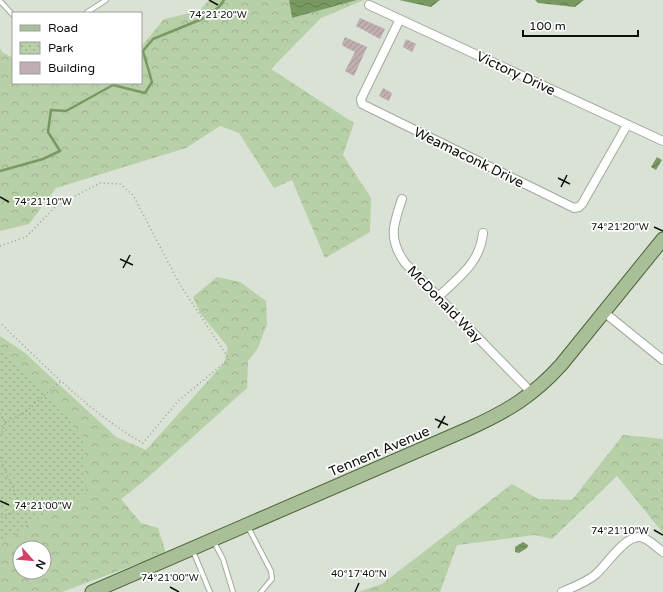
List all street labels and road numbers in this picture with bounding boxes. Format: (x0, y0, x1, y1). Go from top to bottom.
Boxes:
street label: Victory Drive (474, 48, 558, 99)
street label: Weamaconk Drive (411, 123, 527, 191)
street label: McDonald Way (404, 262, 486, 347)
street label: Tennent Avenue (326, 423, 432, 480)

